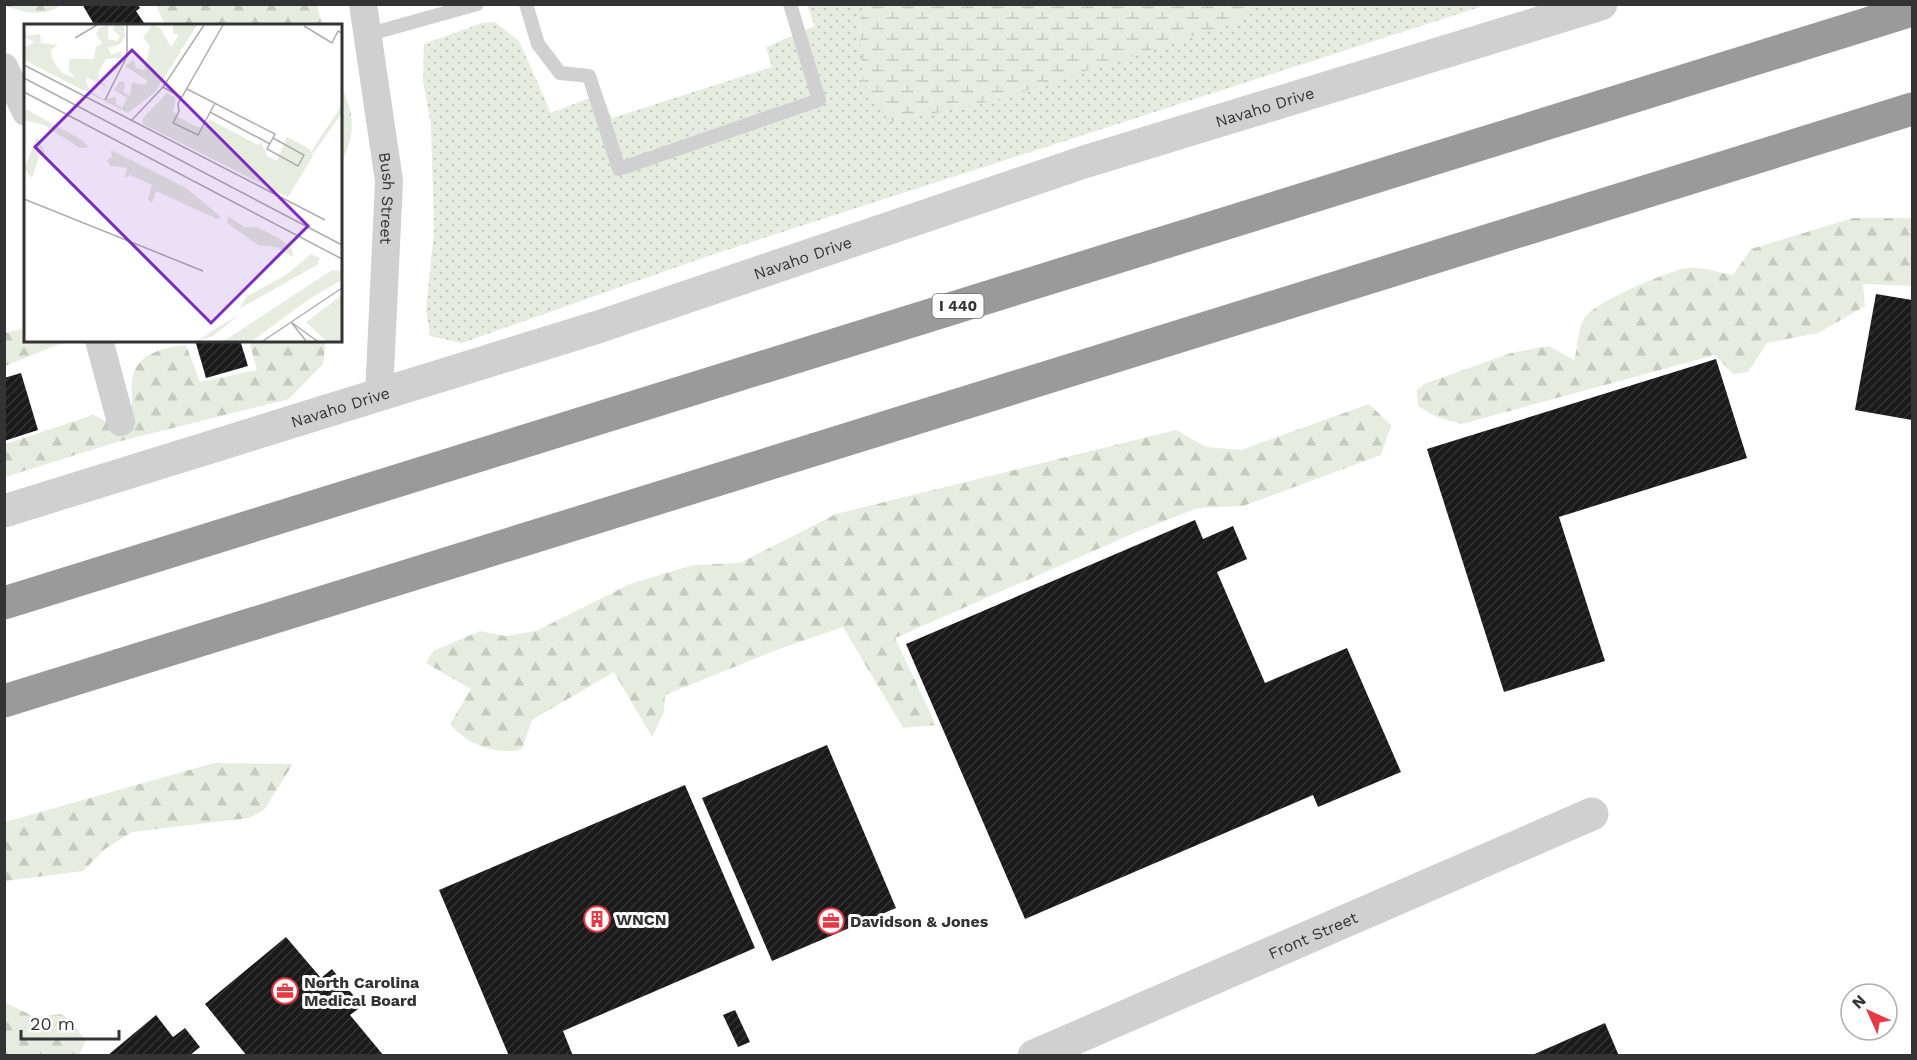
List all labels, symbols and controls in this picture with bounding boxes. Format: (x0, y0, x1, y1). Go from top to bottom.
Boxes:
inset map (24, 24, 342, 342)
street label: Navaho Drive (1213, 83, 1317, 131)
street label: Bush Street (375, 151, 398, 245)
street label: Navaho Drive (751, 233, 854, 283)
road number: I 440 (932, 294, 984, 318)
street label: Navaho Drive (289, 383, 392, 432)
building icon: WNCN (582, 904, 612, 934)
office icon: Davidson & Jones (816, 906, 846, 936)
street label: Front Street (1266, 908, 1361, 963)
place label: WNCN (616, 910, 667, 929)
place label: Davidson & Jones (850, 912, 989, 931)
place label: North Carolina Medical Board (304, 973, 420, 1010)
office icon: North Carolina Medical Board (270, 976, 300, 1006)
north arrow (1839, 982, 1899, 1042)
text: N (1848, 991, 1870, 1013)
scale bar (21, 1003, 118, 1041)
text: 20 m (30, 1013, 75, 1034)

